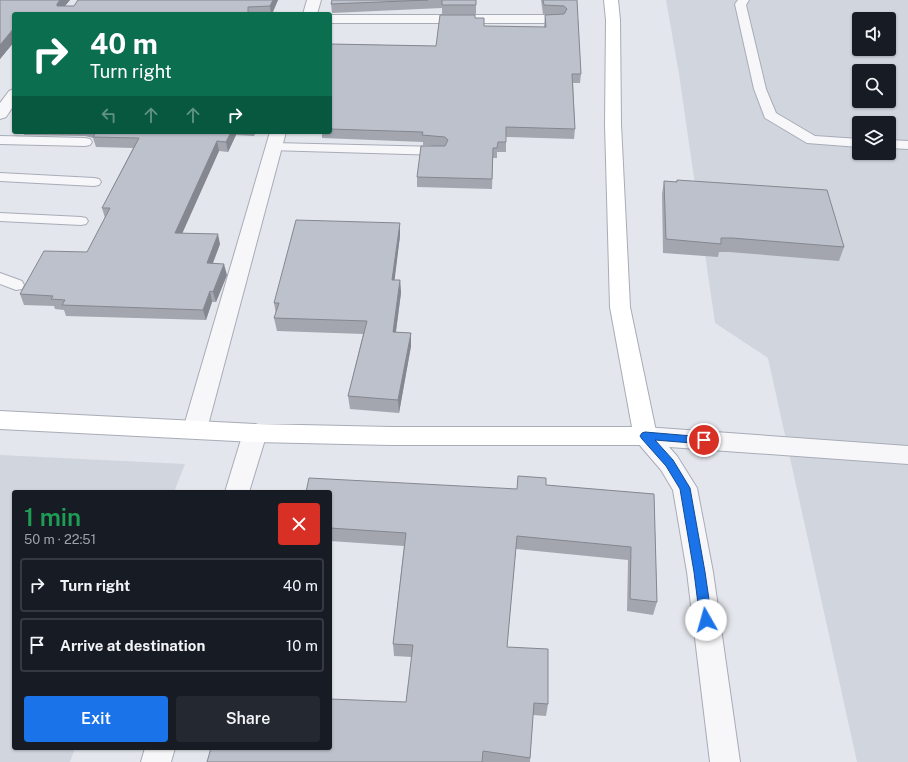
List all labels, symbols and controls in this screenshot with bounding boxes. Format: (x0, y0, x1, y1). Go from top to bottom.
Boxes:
map controls (852, 12, 896, 160)
button: sound (852, 12, 896, 56)
text: 40 m (90, 27, 158, 60)
icon: right (24, 28, 76, 80)
text: Turn right (90, 61, 172, 82)
button: search (852, 64, 896, 108)
icon: left (98, 104, 120, 126)
icon: ahead (140, 104, 162, 126)
icon: ahead (182, 104, 204, 126)
icon: right (224, 104, 246, 126)
button: layers (852, 116, 896, 160)
pin (687, 423, 721, 457)
icon: arrive (693, 429, 715, 451)
text: 1 min (24, 503, 81, 531)
button: close (278, 503, 320, 545)
text: 50 m · 22:51 (24, 532, 96, 547)
icon: right (26, 574, 48, 596)
text: Turn right (60, 577, 130, 594)
text: 40 m (283, 577, 318, 594)
position arrow (685, 599, 727, 641)
icon: arrive (26, 634, 48, 656)
text: Arrive at destination (60, 637, 205, 654)
text: 10 m (286, 637, 318, 654)
button: Exit (24, 696, 168, 742)
button: Share (176, 696, 320, 742)

